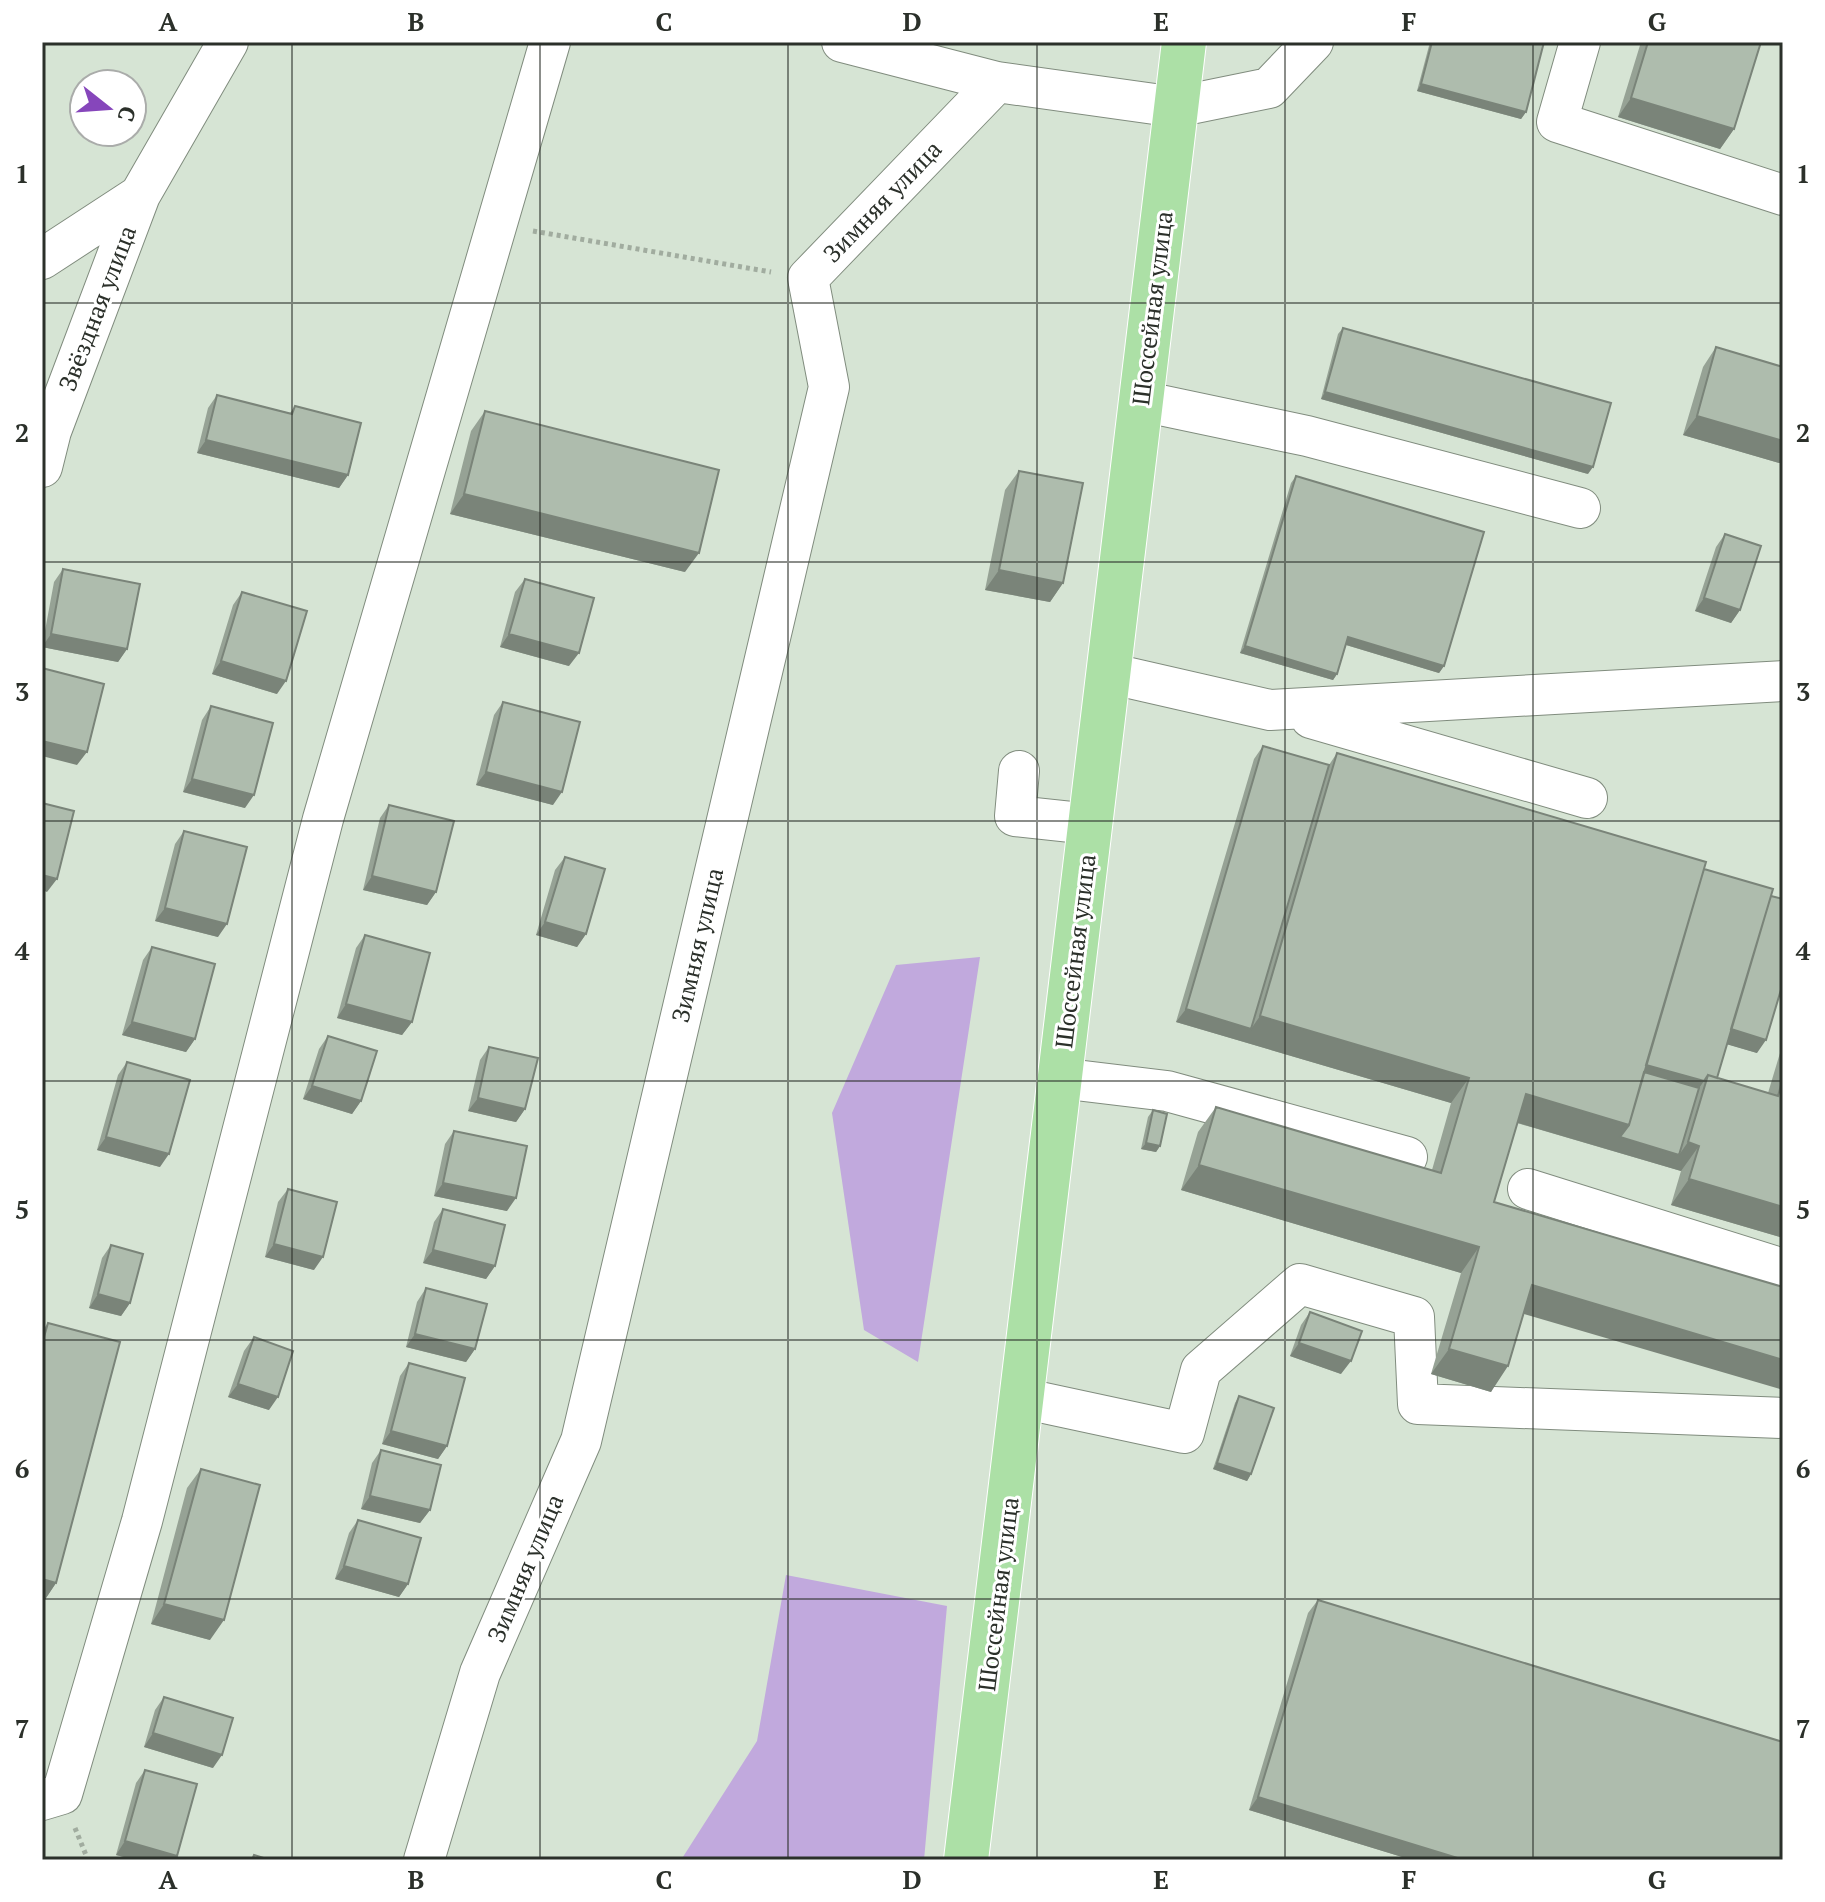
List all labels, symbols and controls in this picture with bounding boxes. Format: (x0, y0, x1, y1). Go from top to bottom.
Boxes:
text: A (159, 4, 178, 38)
text: B (408, 4, 424, 38)
text: C (656, 4, 672, 38)
text: D (902, 4, 922, 38)
text: E (1153, 4, 1169, 38)
text: F (1402, 4, 1417, 38)
text: G (1648, 4, 1667, 38)
north arrow (68, 68, 148, 148)
text: С (112, 103, 144, 125)
street label: Зимняя улица (816, 133, 948, 269)
text: 1 (15, 156, 29, 190)
text: 1 (1796, 156, 1810, 190)
street label: Шоссейная улица (1124, 209, 1180, 407)
street label: Звёздная улица (51, 221, 143, 395)
text: 2 (15, 415, 29, 449)
text: 2 (1796, 415, 1810, 449)
text: 3 (15, 674, 29, 708)
text: 3 (1796, 674, 1810, 708)
street label: Шоссейная улица (1047, 852, 1103, 1050)
street label: Зимняя улица (664, 865, 730, 1025)
text: 4 (15, 933, 30, 967)
text: 4 (1796, 933, 1811, 967)
text: 5 (15, 1192, 29, 1226)
text: 5 (1796, 1192, 1810, 1226)
text: 6 (15, 1451, 29, 1485)
text: 6 (1796, 1451, 1810, 1485)
street label: Зимняя улица (479, 1489, 571, 1647)
street label: Шоссейная улица (970, 1495, 1026, 1693)
text: 7 (15, 1711, 29, 1745)
text: 7 (1796, 1711, 1810, 1745)
text: A (159, 1862, 178, 1896)
text: B (408, 1862, 424, 1896)
text: C (656, 1862, 672, 1896)
text: D (902, 1862, 922, 1896)
text: E (1153, 1862, 1169, 1896)
text: F (1402, 1862, 1417, 1896)
text: G (1648, 1862, 1667, 1896)

